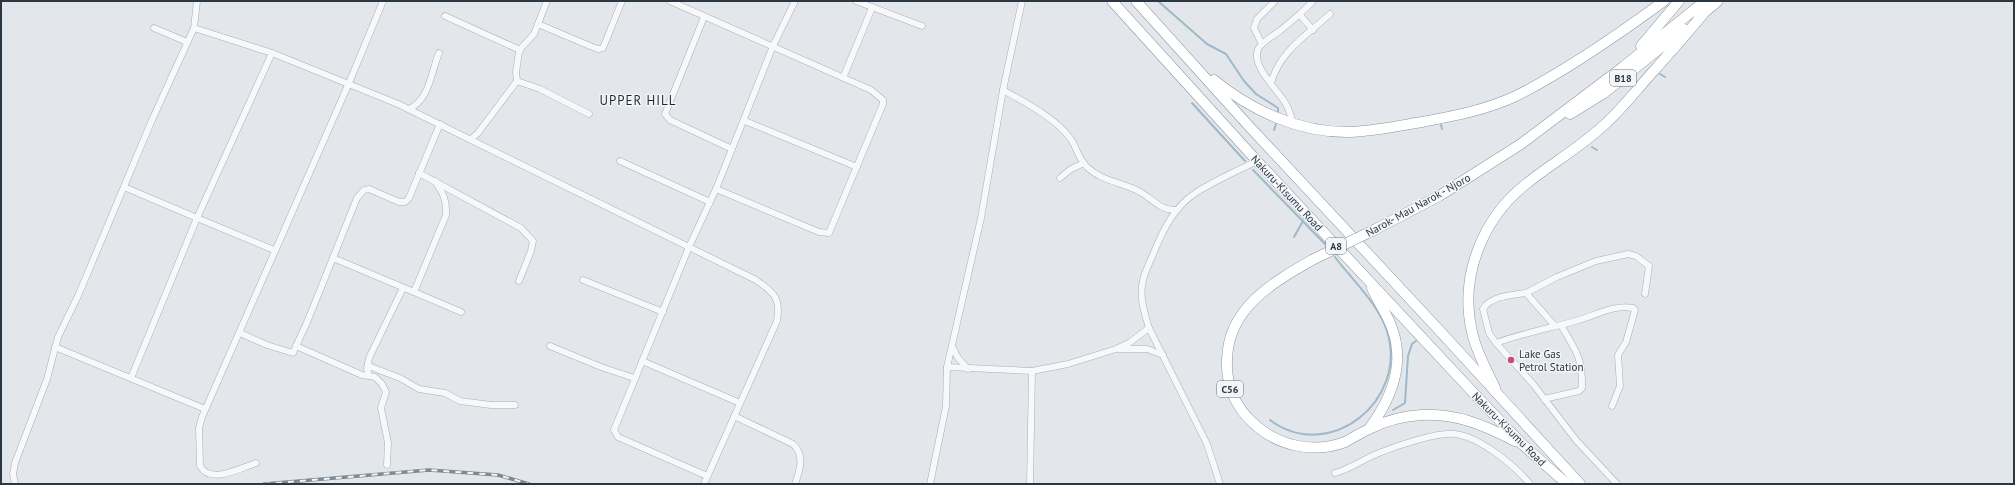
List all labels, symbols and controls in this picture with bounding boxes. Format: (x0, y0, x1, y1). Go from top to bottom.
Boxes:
road number: B18 (1610, 70, 1636, 86)
district label: UPPER HILL (599, 92, 677, 109)
street label: Nakuru-Kisumu Road (1248, 152, 1326, 234)
street label: Narok- Mau Narok - Njoro (1363, 170, 1473, 240)
road number: A8 (1326, 238, 1346, 254)
place label: Lake Gas Petrol Station (1519, 347, 1583, 374)
marker: Lake Gas Petrol Station (1506, 355, 1516, 365)
road number: C56 (1217, 381, 1243, 397)
street label: Nakuru-Kisumu Road (1469, 389, 1549, 469)

